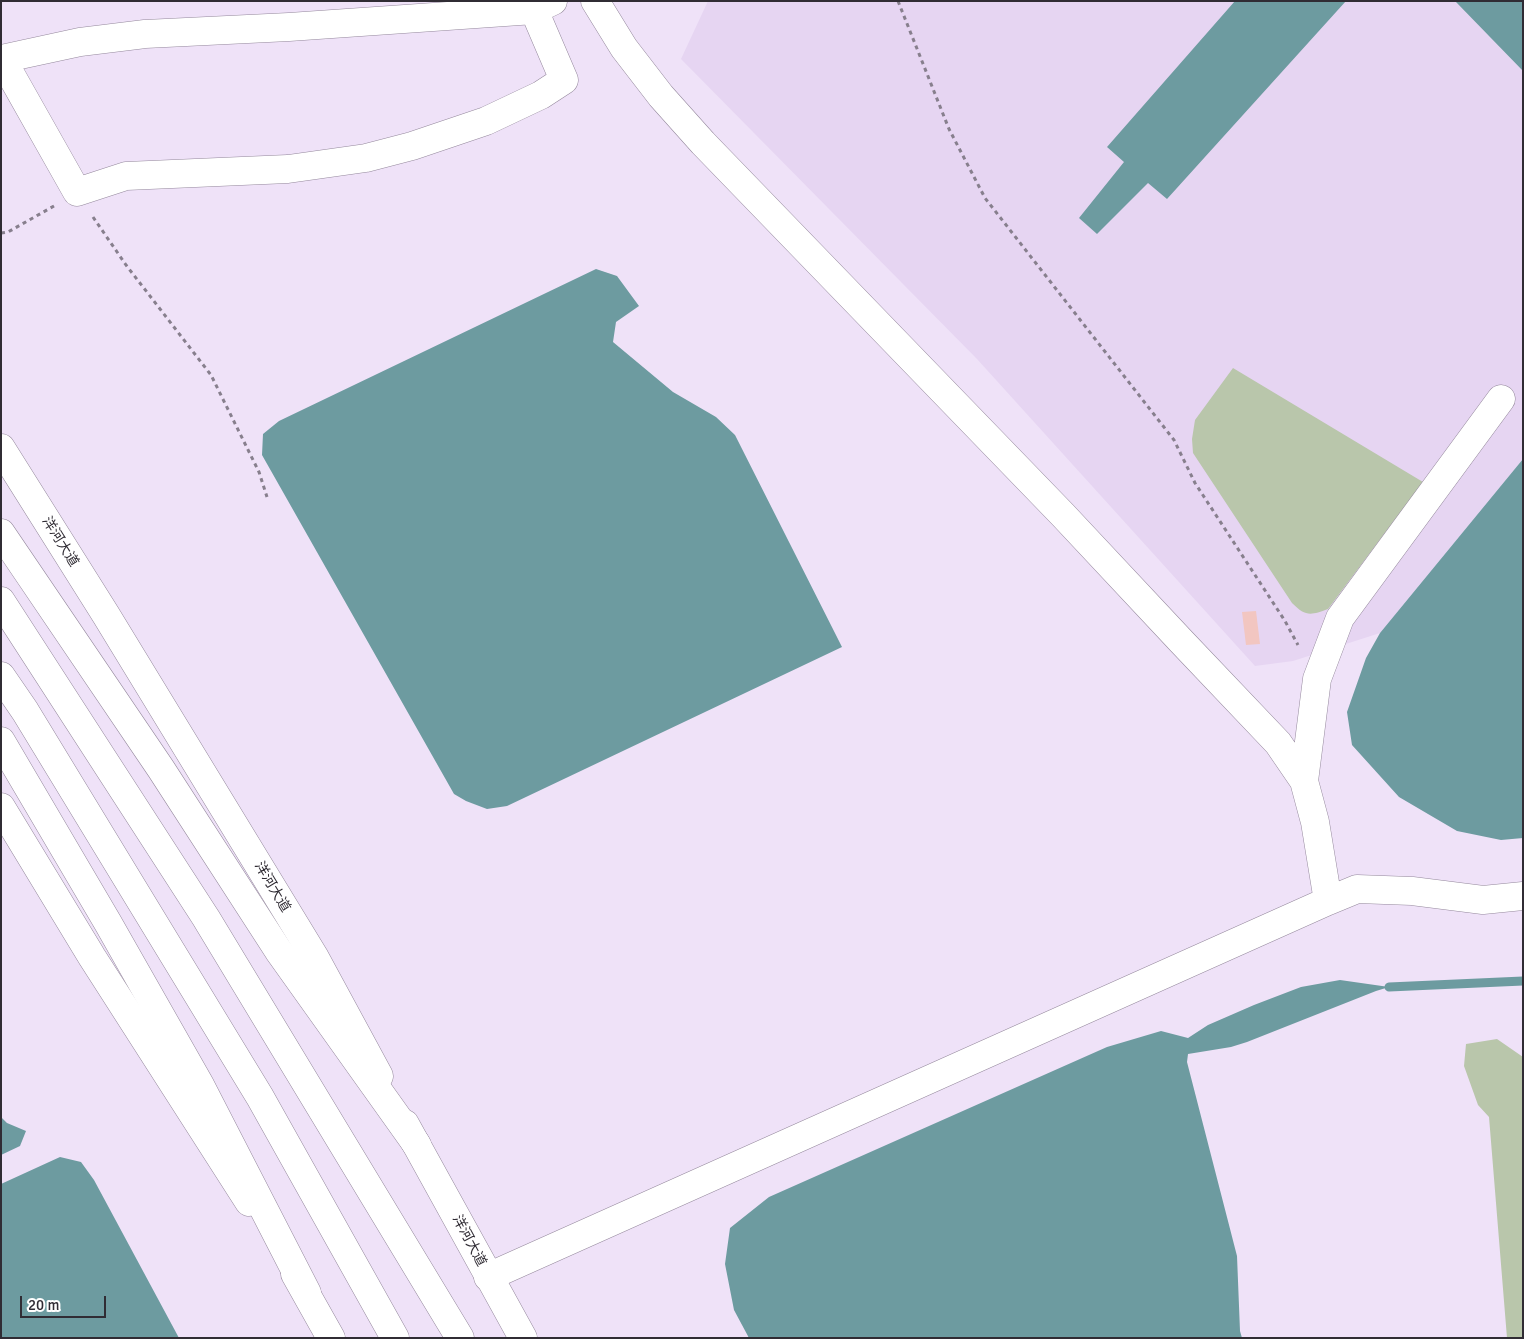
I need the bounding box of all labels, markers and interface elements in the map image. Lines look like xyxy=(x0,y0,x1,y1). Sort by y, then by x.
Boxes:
street label: 洋河大道 xyxy=(38,514,82,570)
street label: 洋河大道 xyxy=(250,859,294,915)
street label: 洋河大道 xyxy=(448,1212,490,1270)
scale bar xyxy=(22,1286,109,1318)
text: 20 m xyxy=(28,1296,59,1314)

